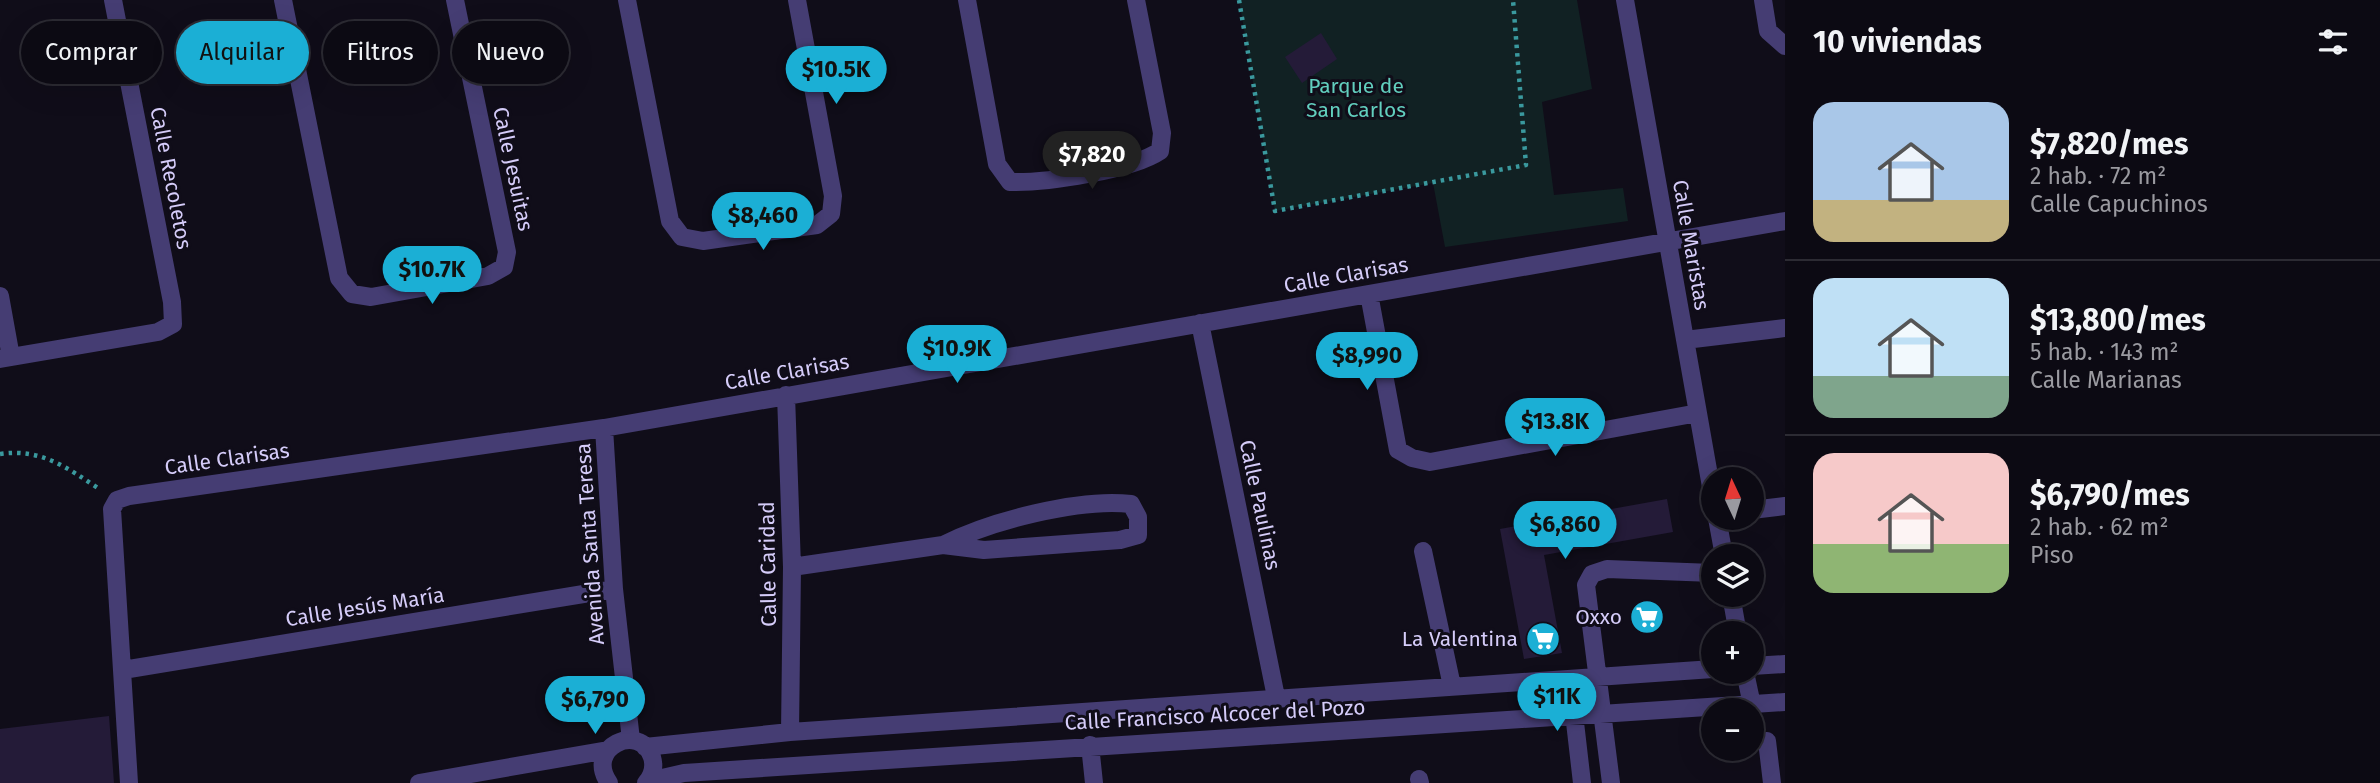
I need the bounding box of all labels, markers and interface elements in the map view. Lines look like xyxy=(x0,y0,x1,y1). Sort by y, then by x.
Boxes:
chip: Comprar xyxy=(21,21,162,84)
chip: Alquilar xyxy=(176,21,309,84)
chip: Filtros xyxy=(323,21,438,84)
chip: Nuevo xyxy=(452,21,569,84)
icon: filters xyxy=(2314,23,2352,61)
text: 10 viviendas xyxy=(1813,24,1982,60)
pin: $10.5K xyxy=(779,46,893,106)
text: $10.5K xyxy=(802,55,870,83)
park label: Parque de San Carlos xyxy=(1306,73,1406,123)
street label: Calle Recoletos xyxy=(144,105,198,252)
street label: Calle Jesuitas xyxy=(487,105,539,234)
text: $7,820/mes xyxy=(2030,126,2188,162)
icon: home xyxy=(1869,130,1953,214)
pin: $7,820 xyxy=(1035,132,1149,191)
text: $7,820 xyxy=(1059,140,1125,168)
text: 2 hab. · 72 m² xyxy=(2030,162,2166,190)
street label: Calle Maristas xyxy=(1667,178,1715,312)
text: Calle Capuchinos xyxy=(2030,190,2208,218)
pin: $8,460 xyxy=(706,192,820,252)
text: $8,460 xyxy=(728,201,798,229)
pin: $10.7K xyxy=(375,246,489,306)
street label: Calle Clarisas xyxy=(1282,251,1410,299)
text: $10.7K xyxy=(399,255,465,283)
text: $13,800/mes xyxy=(2030,302,2206,338)
icon: home xyxy=(1869,306,1953,390)
pin: $10.9K xyxy=(900,326,1014,385)
pin: $8,990 xyxy=(1310,332,1424,392)
text: $10.9K xyxy=(923,334,991,362)
text: 5 hab. · 143 m² xyxy=(2030,338,2178,366)
text: $8,990 xyxy=(1332,341,1402,369)
street label: Calle Clarisas xyxy=(723,348,851,396)
text: Calle Marianas xyxy=(2030,366,2182,394)
pin: $13.8K xyxy=(1498,398,1612,458)
text: $13.8K xyxy=(1521,407,1589,435)
street label: Calle Clarisas xyxy=(163,437,291,481)
street label: Calle Paulinas xyxy=(1234,438,1286,572)
street label: Avenida Santa Teresa xyxy=(570,442,610,646)
north arrow xyxy=(1701,467,1764,530)
map controls xyxy=(1701,467,1764,761)
text: $6,790/mes xyxy=(2030,477,2190,513)
icon: home xyxy=(1869,481,1953,565)
street label: Calle Caridad xyxy=(754,501,782,627)
pin: $6,860 xyxy=(1508,502,1622,561)
text: $6,860 xyxy=(1530,510,1600,538)
text: 2 hab. · 62 m² xyxy=(2030,513,2168,541)
text: Piso xyxy=(2030,541,2074,569)
button: layers xyxy=(1701,544,1764,607)
street label: Calle Jesús María xyxy=(284,582,446,632)
supermarket icon: Oxxo xyxy=(1628,598,1666,636)
place label: Oxxo xyxy=(1575,604,1622,630)
supermarket icon: La Valentina xyxy=(1524,620,1562,658)
button: + xyxy=(1701,621,1764,684)
place label: La Valentina xyxy=(1402,626,1518,652)
pin: $11K xyxy=(1516,674,1598,733)
pin: $6,790 xyxy=(538,676,652,736)
text: $11K xyxy=(1533,682,1581,710)
text: $6,790 xyxy=(561,685,629,713)
street label: Calle Francisco Alcocer del Pozo xyxy=(1064,694,1366,736)
button: − xyxy=(1701,698,1764,761)

